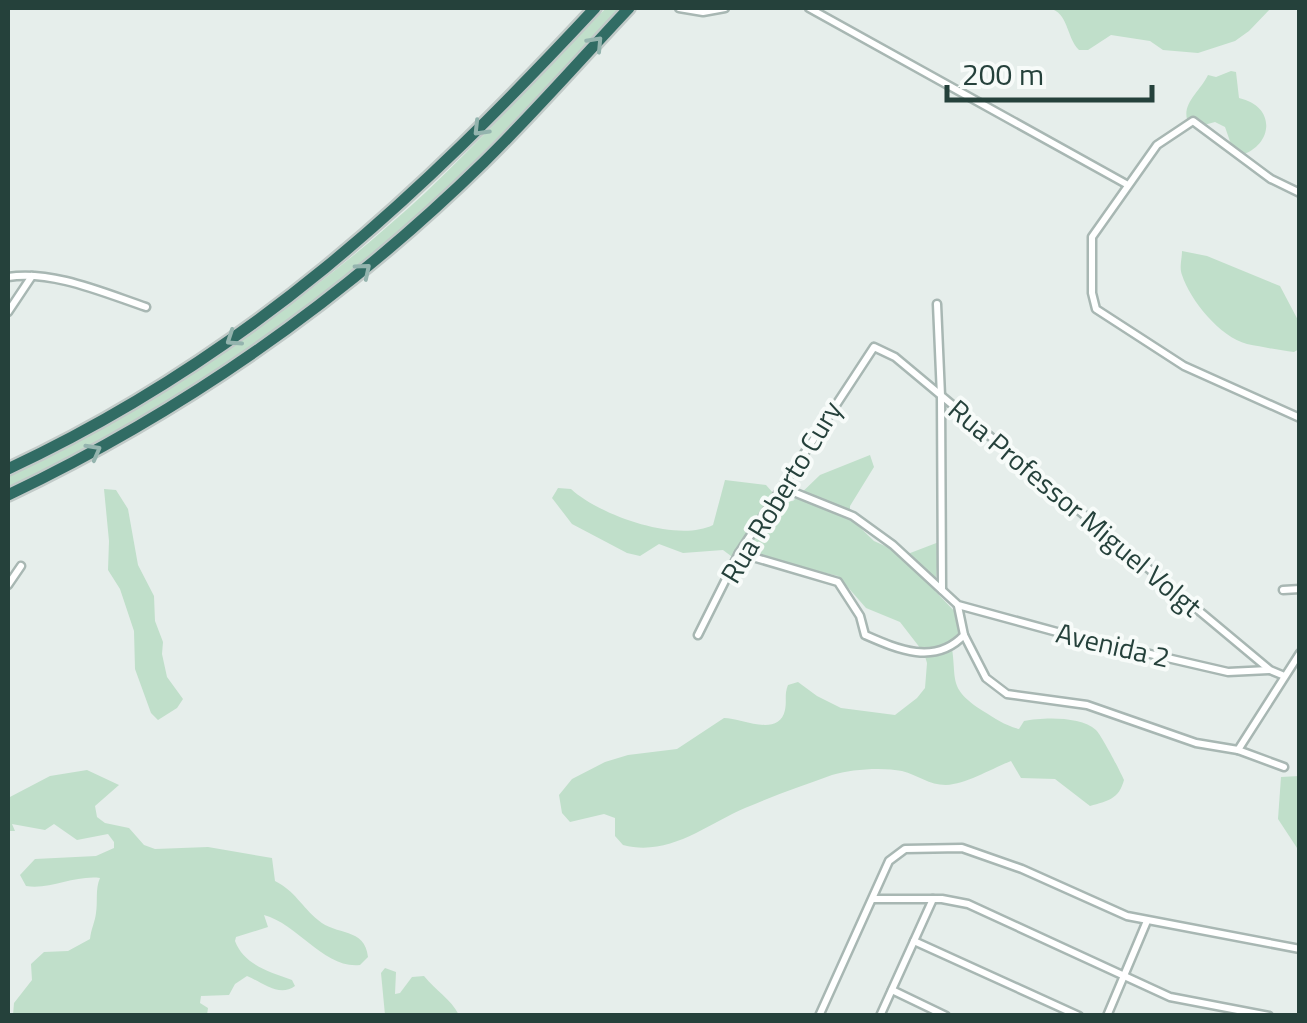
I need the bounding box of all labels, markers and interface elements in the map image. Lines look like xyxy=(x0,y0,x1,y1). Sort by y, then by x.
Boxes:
one-way arrow xyxy=(584,36,602,55)
scale bar xyxy=(947,40,1152,102)
text: 200 m xyxy=(962,51,1044,97)
one-way arrow xyxy=(474,118,492,136)
one-way arrow xyxy=(352,264,370,282)
one-way arrow xyxy=(225,327,244,345)
street label: Rua Professor Miguel Volgt xyxy=(939,388,1212,627)
street label: Rua Roberto Cury xyxy=(709,392,852,591)
one-way arrow xyxy=(84,443,102,463)
street label: Avenida 2 xyxy=(1052,611,1174,678)

